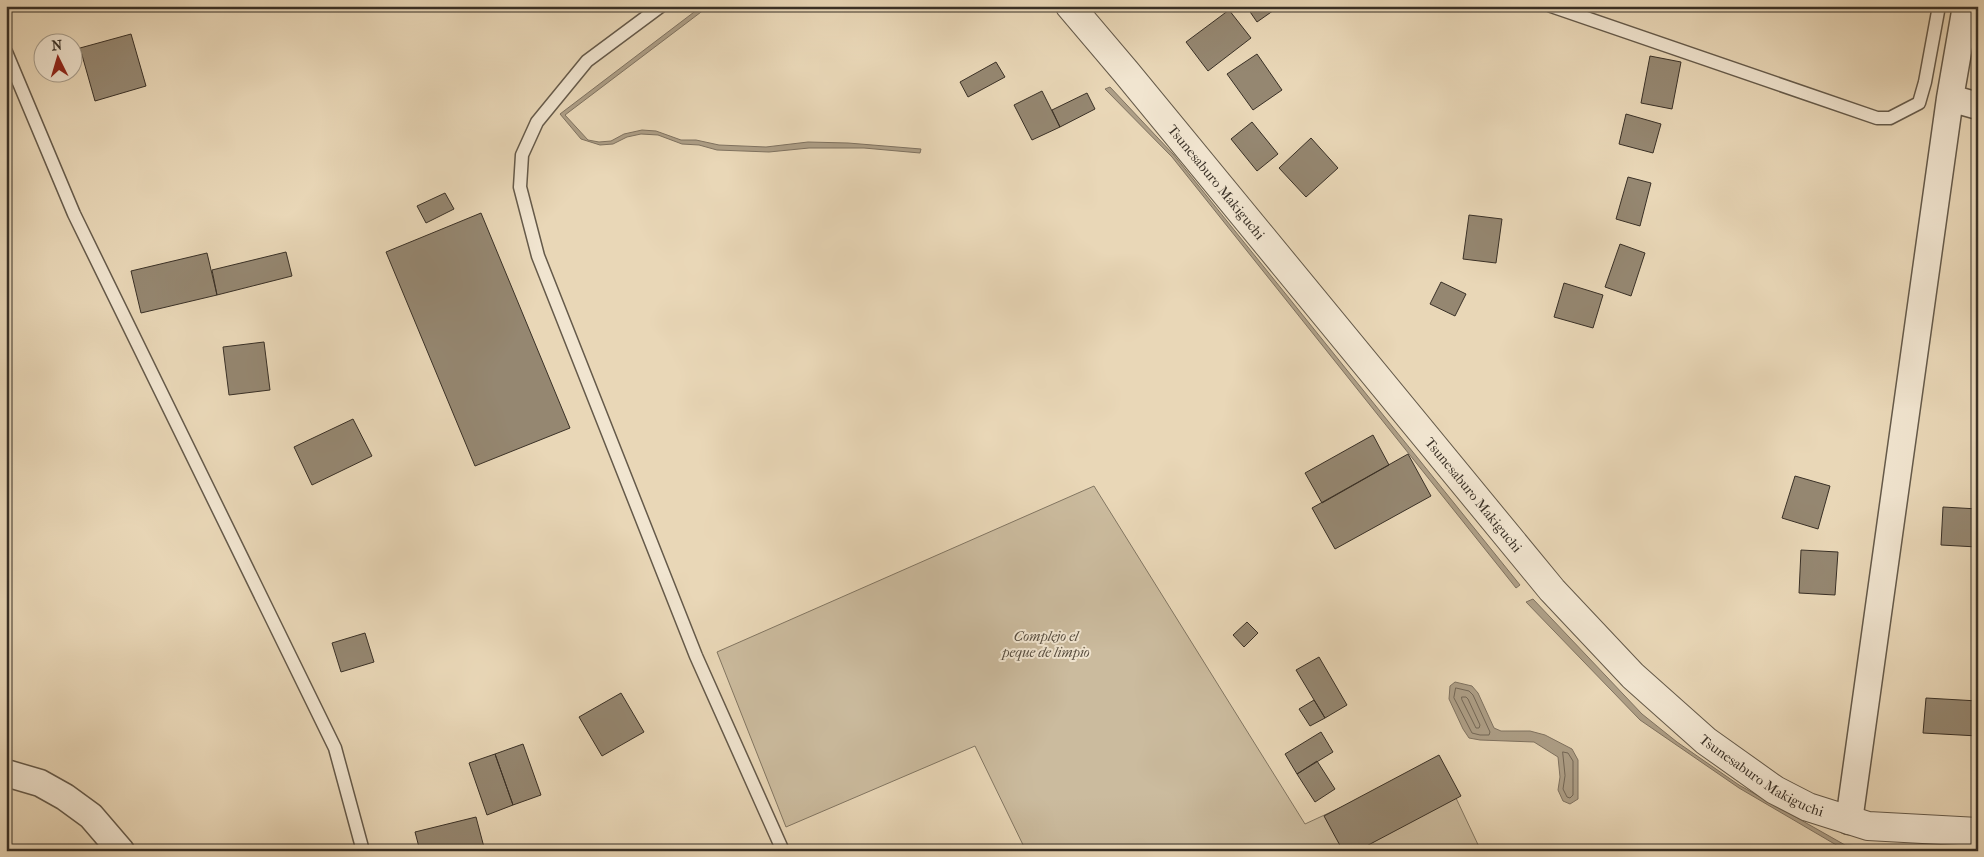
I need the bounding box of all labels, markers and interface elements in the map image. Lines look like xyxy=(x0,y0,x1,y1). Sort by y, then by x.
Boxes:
north arrow xyxy=(32,32,82,82)
text: N xyxy=(51,37,63,54)
street label: Tsunesaburo Makiguchi xyxy=(1164,121,1269,243)
street label: Tsunesaburo Makiguchi xyxy=(1422,434,1526,556)
park label: Complejo el peque de limpio xyxy=(1000,628,1090,661)
street label: Tsunesaburo Makiguchi xyxy=(1696,731,1826,820)

